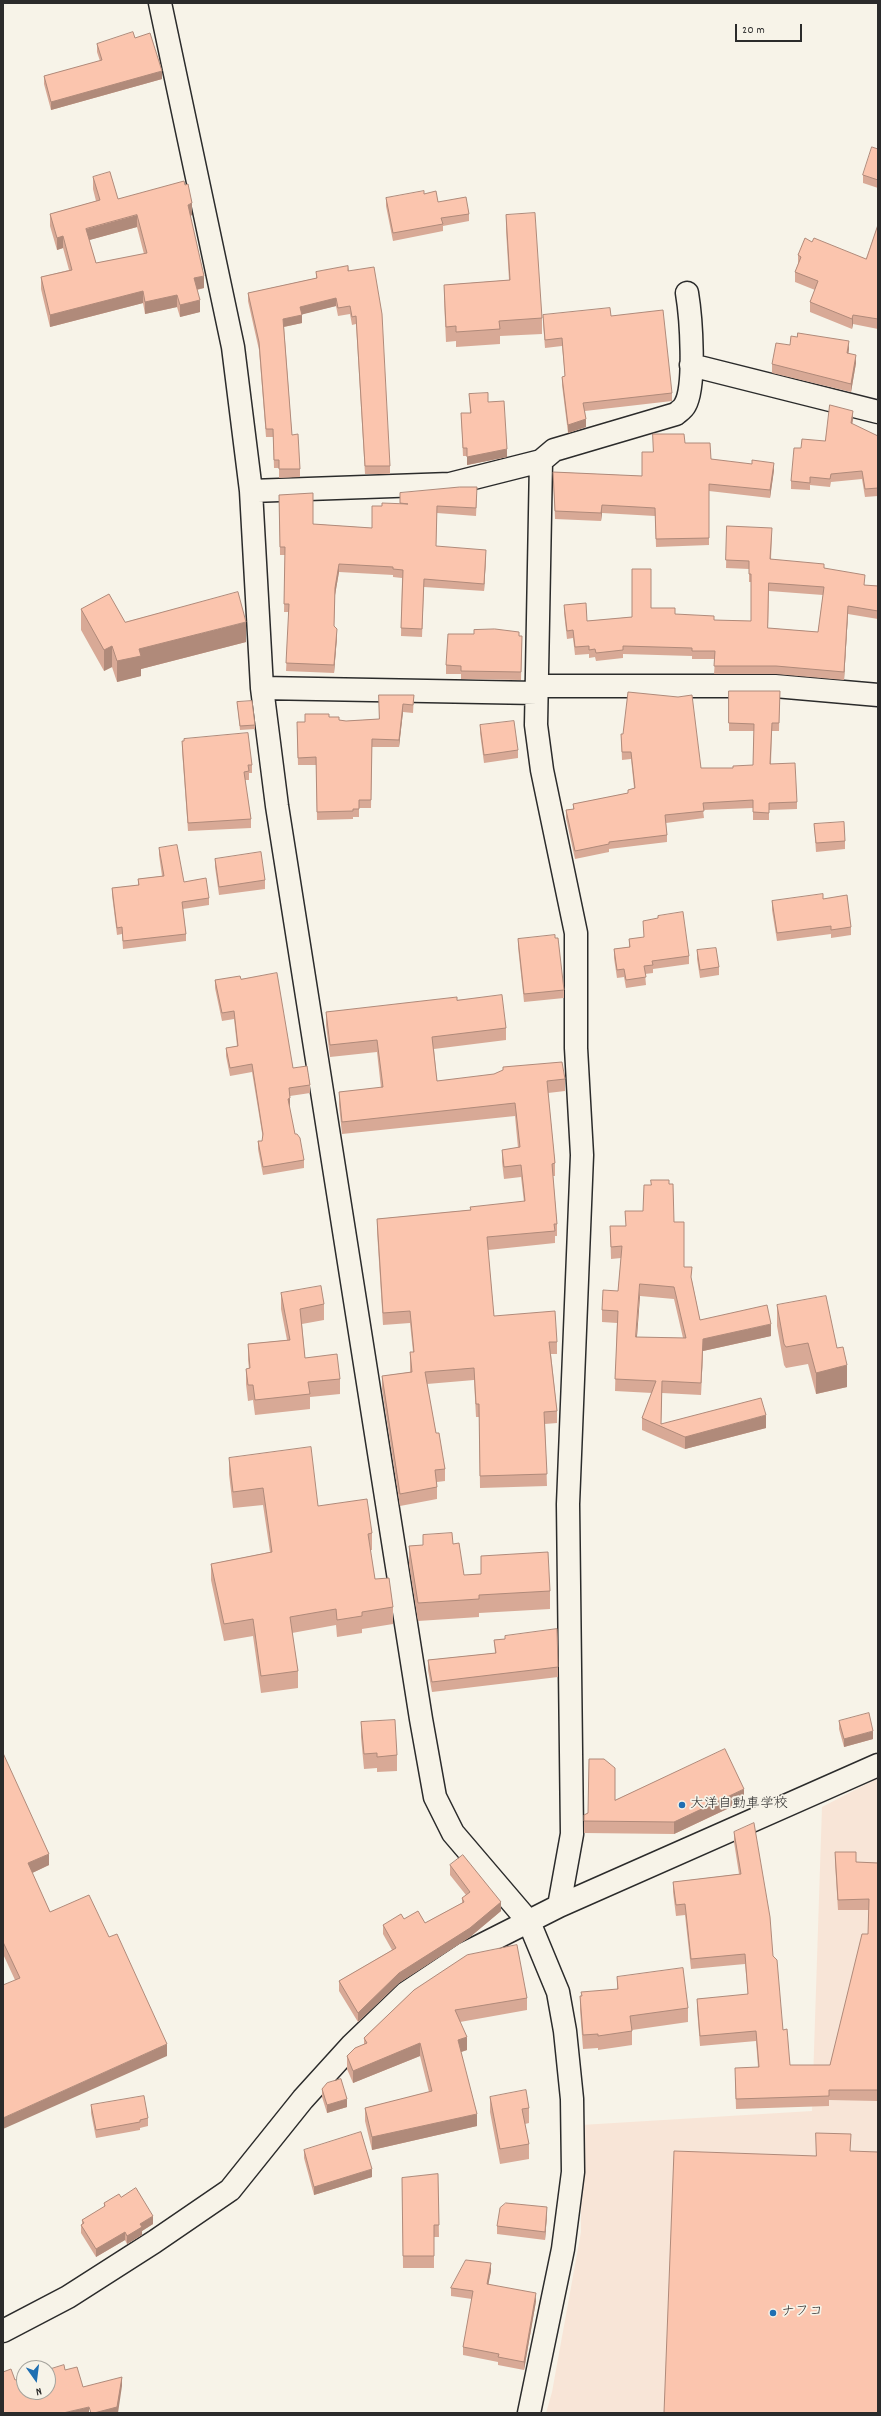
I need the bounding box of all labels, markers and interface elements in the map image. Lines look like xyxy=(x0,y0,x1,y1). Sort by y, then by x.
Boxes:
scale bar xyxy=(737,16,804,42)
text: 20 m xyxy=(742,22,765,39)
place label: 大洋自動車学校 xyxy=(690,1797,788,1813)
marker: 大洋自動車学校 xyxy=(677,1800,687,1810)
place label: ナフコ xyxy=(781,2305,823,2321)
marker: ナフコ xyxy=(768,2308,778,2318)
north arrow xyxy=(16,2360,56,2400)
text: N xyxy=(34,2382,43,2399)

